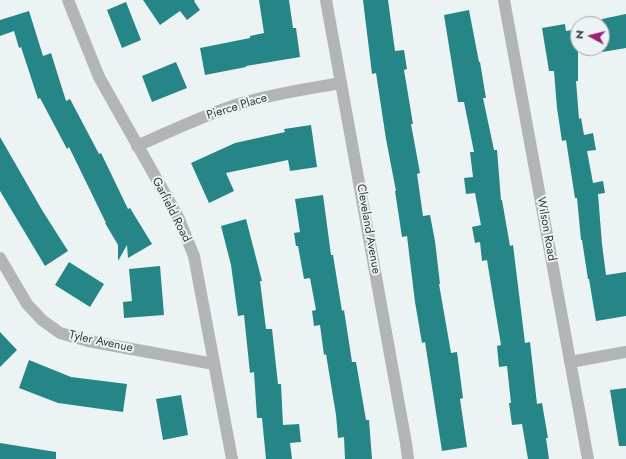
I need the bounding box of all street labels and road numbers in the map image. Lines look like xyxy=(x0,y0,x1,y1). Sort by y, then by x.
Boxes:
street label: Pierce Place xyxy=(205,91,269,123)
street label: Garfield Road xyxy=(148,175,194,245)
street label: Cleveland Avenue xyxy=(353,183,383,275)
street label: Wilson Road xyxy=(533,196,559,262)
street label: Tyler Avenue xyxy=(68,328,134,356)

